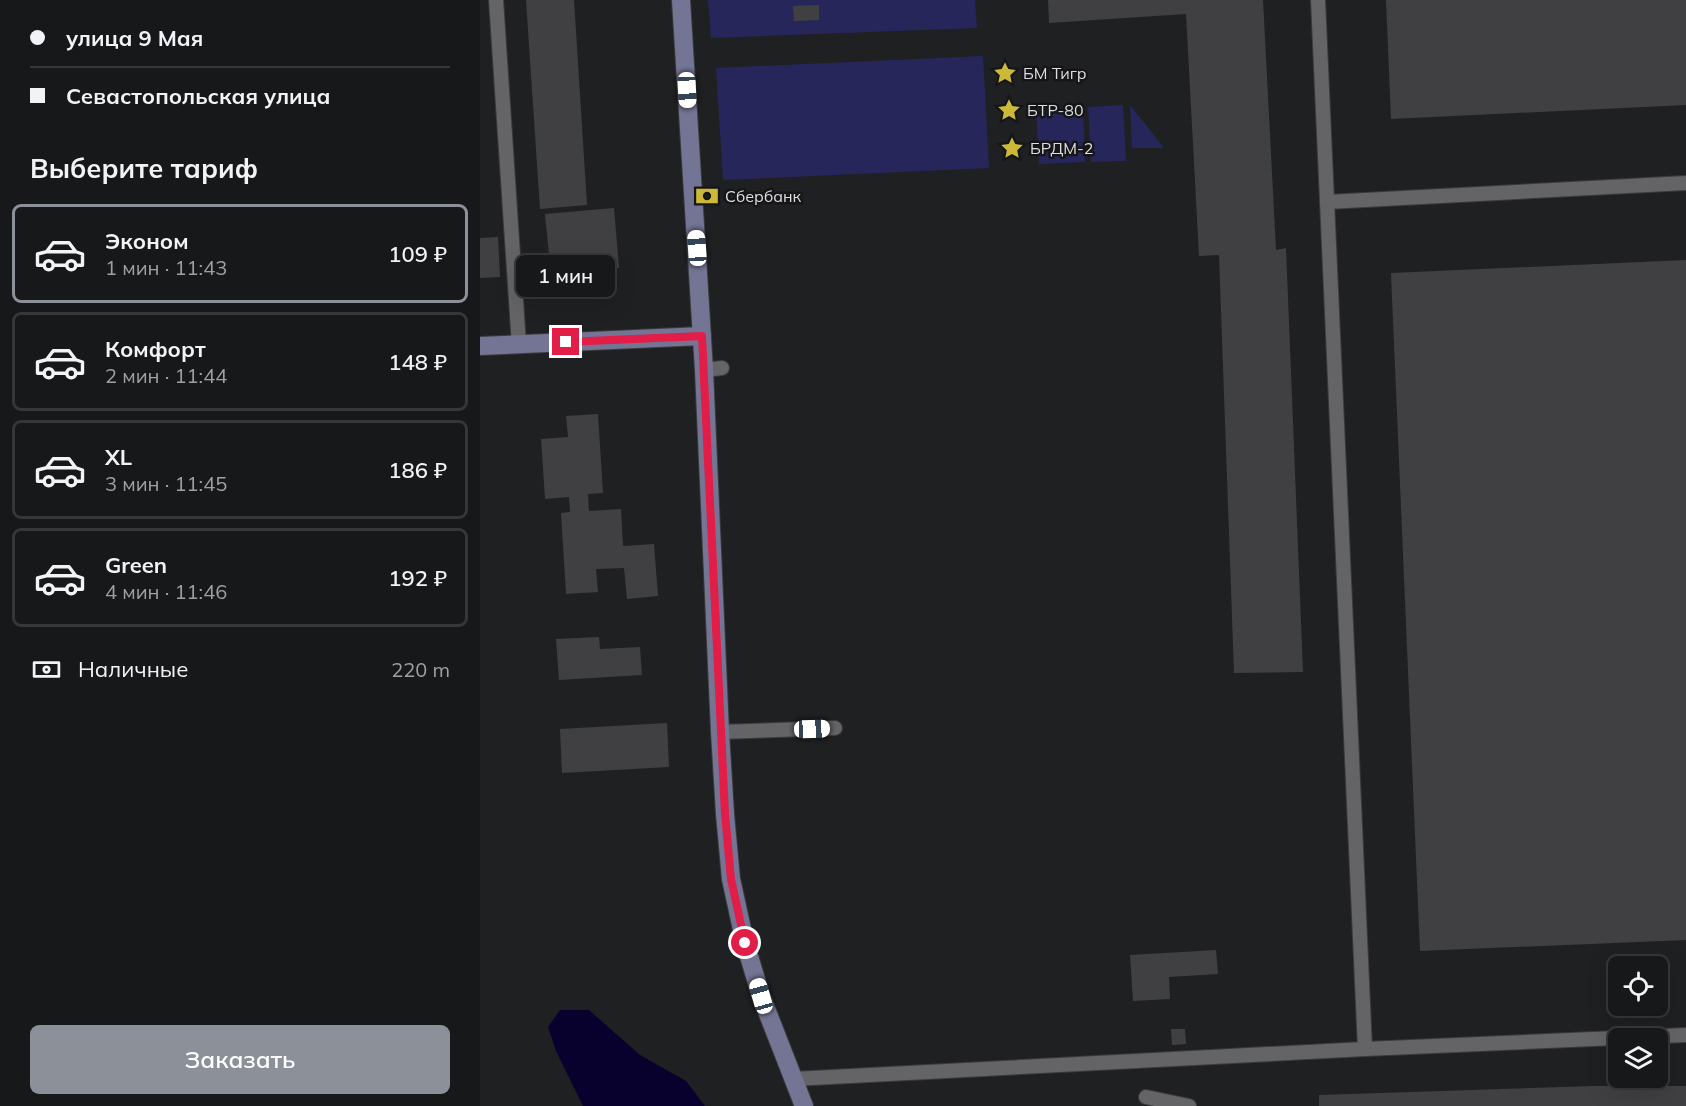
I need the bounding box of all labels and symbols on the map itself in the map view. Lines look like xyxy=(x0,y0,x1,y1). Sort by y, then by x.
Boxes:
place icon: БМ Тигр xyxy=(992,60,1018,86)
place label: БМ Тигр xyxy=(1023,63,1087,83)
car xyxy=(677,72,697,108)
place icon: БТР-80 xyxy=(996,97,1022,123)
place label: БТР-80 xyxy=(1027,100,1084,120)
place icon: БРДМ-2 xyxy=(999,135,1025,161)
place label: БРДМ-2 xyxy=(1030,138,1093,158)
bank icon: Сбербанк xyxy=(694,183,720,209)
place label: Сбербанк xyxy=(725,186,802,206)
car xyxy=(687,229,707,267)
callout: 1 мин xyxy=(516,255,616,297)
route end xyxy=(552,328,579,355)
car xyxy=(794,719,830,739)
route start xyxy=(731,929,758,956)
car xyxy=(747,976,775,1016)

